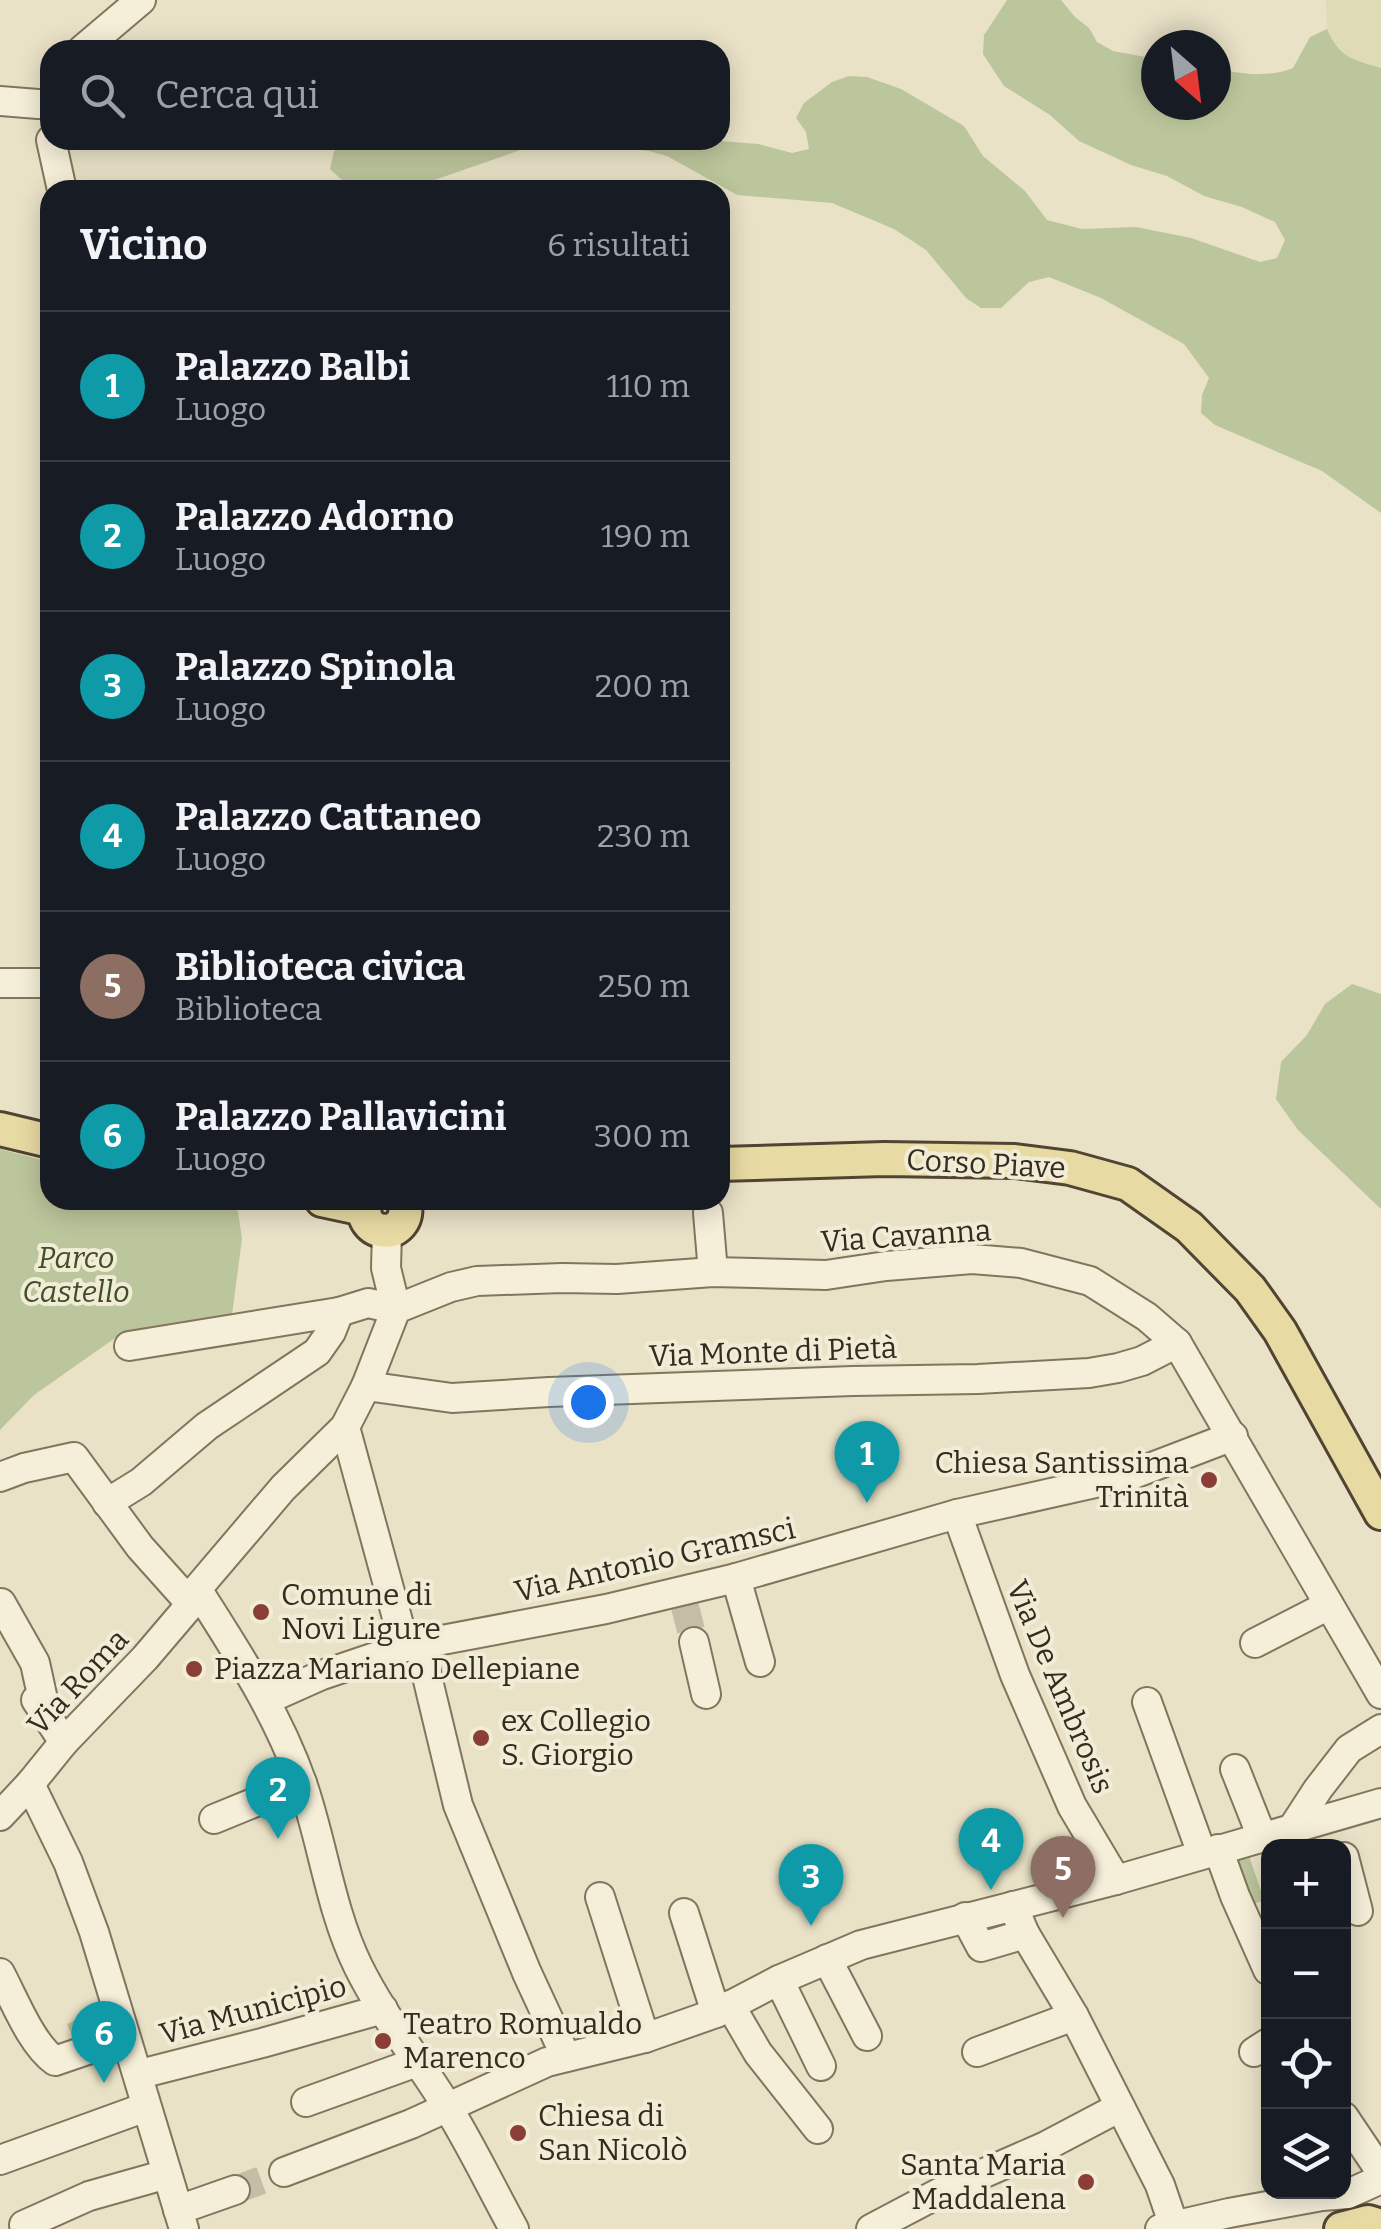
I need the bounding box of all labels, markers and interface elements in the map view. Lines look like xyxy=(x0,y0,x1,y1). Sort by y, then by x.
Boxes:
north arrow xyxy=(1141,30,1231,120)
search box xyxy=(40,40,730,150)
icon: search xyxy=(75,68,130,123)
text: Cerca qui xyxy=(155,72,319,118)
text: Vicino xyxy=(80,220,207,270)
text: 6 risultati xyxy=(547,226,690,264)
text: Palazzo Balbi xyxy=(175,344,410,390)
text: 1 xyxy=(106,367,119,405)
text: 110 m xyxy=(607,367,690,405)
text: Luogo xyxy=(175,390,266,428)
text: Palazzo Adorno xyxy=(175,494,454,540)
text: 2 xyxy=(103,517,122,555)
text: 190 m xyxy=(601,517,690,555)
text: Luogo xyxy=(175,540,266,578)
text: Palazzo Spinola xyxy=(175,644,455,690)
text: 3 xyxy=(103,667,122,705)
text: 200 m xyxy=(595,667,690,705)
text: Luogo xyxy=(175,690,266,728)
text: Palazzo Cattaneo xyxy=(175,794,482,840)
text: 4 xyxy=(103,817,122,855)
text: 230 m xyxy=(597,817,690,855)
text: Luogo xyxy=(175,840,266,878)
text: Biblioteca civica xyxy=(175,944,465,990)
text: 5 xyxy=(104,967,121,1005)
text: 250 m xyxy=(598,967,690,1005)
text: Biblioteca xyxy=(175,990,322,1028)
text: Palazzo Pallavicini xyxy=(175,1094,507,1140)
text: 6 xyxy=(103,1117,122,1155)
text: 300 m xyxy=(594,1117,690,1155)
text: Luogo xyxy=(175,1140,266,1178)
street label: Corso Piave xyxy=(905,1142,1067,1186)
street label: Via Cavanna xyxy=(820,1212,992,1260)
park label: Parco Castello xyxy=(22,1240,130,1310)
street label: Via Monte di Pietà xyxy=(648,1330,898,1374)
your location xyxy=(563,1377,614,1428)
pin: 1 xyxy=(834,1420,900,1503)
place label: Chiesa Santissima Trinità xyxy=(935,1445,1189,1515)
marker: Chiesa Santissima Trinità xyxy=(1198,1469,1220,1491)
street label: Via Antonio Gramsci xyxy=(511,1510,799,1610)
street label: Via De Ambrosis xyxy=(999,1575,1121,1799)
place label: Comune di Novi Ligure xyxy=(281,1577,441,1647)
marker: Comune di Novi Ligure xyxy=(250,1601,272,1623)
street label: Via Roma xyxy=(20,1622,136,1742)
place label: Piazza Mariano Dellepiane xyxy=(214,1651,580,1687)
marker: Piazza Mariano Dellepiane xyxy=(183,1658,205,1680)
place label: ex Collegio S. Giorgio xyxy=(501,1703,651,1773)
marker: ex Collegio S. Giorgio xyxy=(470,1727,492,1749)
pin: 2 xyxy=(246,1756,310,1839)
pin: 4 xyxy=(958,1808,1024,1890)
pin: 5 xyxy=(1030,1836,1096,1918)
map controls xyxy=(1261,1839,1351,2199)
button: + xyxy=(1261,1839,1351,1929)
pin: 3 xyxy=(778,1844,844,1926)
button: − xyxy=(1261,1929,1351,2019)
street label: Via Municipio xyxy=(156,1968,350,2052)
pin: 6 xyxy=(72,2000,136,2083)
place label: Teatro Romualdo Marenco xyxy=(403,2006,642,2076)
button: locate xyxy=(1261,2019,1351,2109)
marker: Teatro Romualdo Marenco xyxy=(372,2030,394,2052)
place label: Chiesa di San Nicolò xyxy=(538,2098,687,2168)
button: layers xyxy=(1261,2109,1351,2199)
marker: Chiesa di San Nicolò xyxy=(507,2122,529,2144)
place label: Santa Maria Maddalena xyxy=(900,2147,1066,2217)
marker: Santa Maria Maddalena xyxy=(1075,2171,1097,2193)

